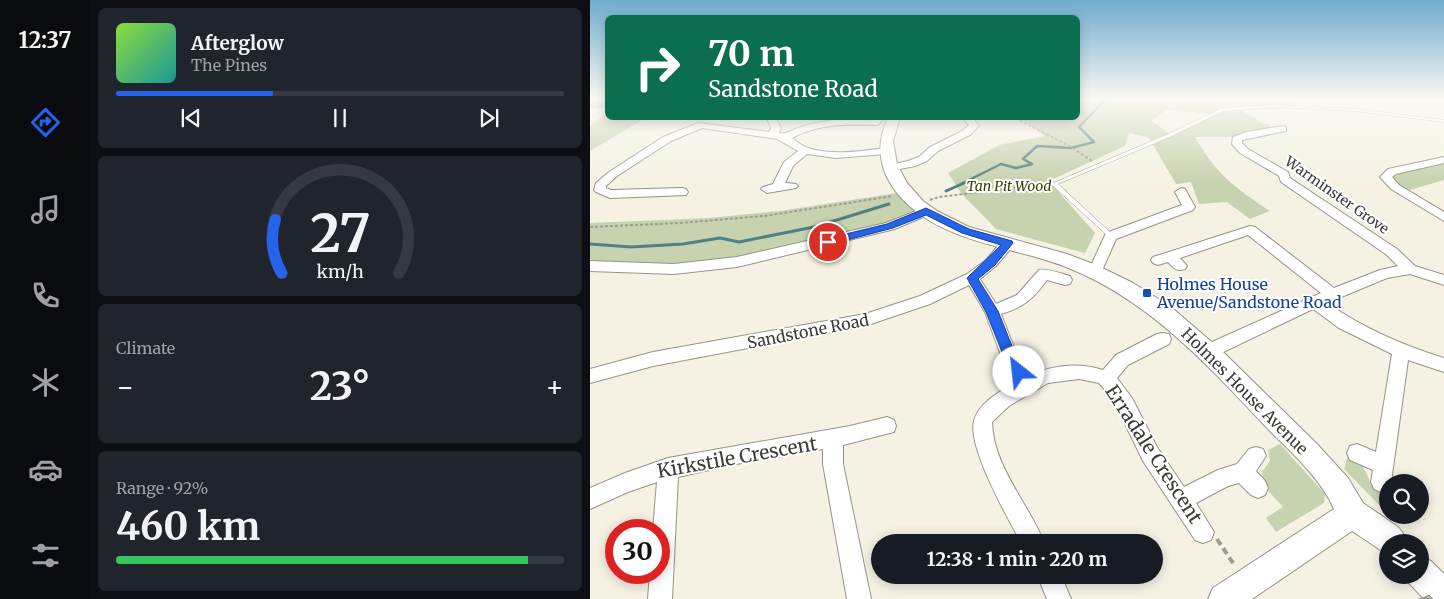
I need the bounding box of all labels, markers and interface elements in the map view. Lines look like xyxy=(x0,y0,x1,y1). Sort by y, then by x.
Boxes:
text: 12:37 xyxy=(19,26,71,54)
text: Afterglow xyxy=(191,31,284,55)
text: 70 m xyxy=(708,32,795,76)
icon: right xyxy=(625,35,690,100)
text: The Pines xyxy=(191,55,267,75)
text: Sandstone Road xyxy=(708,75,878,103)
icon: previous xyxy=(177,104,205,132)
icon: pause xyxy=(326,104,354,132)
icon: next xyxy=(475,104,503,132)
icon: directions xyxy=(28,105,63,140)
street label: Warminster Grove xyxy=(1281,152,1393,238)
park label: Tan Pit Wood xyxy=(967,177,1051,195)
icon: music xyxy=(28,192,63,227)
text: 27 xyxy=(310,201,370,266)
pin xyxy=(807,221,849,263)
icon: arrive xyxy=(814,228,842,256)
text: km/h xyxy=(316,260,364,283)
place label: Holmes House Avenue/Sandstone Road xyxy=(1156,274,1342,312)
icon: phone xyxy=(28,278,63,313)
marker: Holmes House Avenue/Sandstone Road xyxy=(1141,287,1153,299)
street label: Sandstone Road xyxy=(746,309,871,353)
street label: Holmes House Avenue xyxy=(1178,324,1312,458)
text: Climate xyxy=(116,338,175,358)
position arrow xyxy=(992,345,1044,397)
text: 23° xyxy=(310,363,370,410)
icon: climate xyxy=(28,365,63,400)
text: − xyxy=(116,369,135,405)
text: + xyxy=(545,369,564,405)
street label: Erradale Crescent xyxy=(1100,380,1208,528)
street label: Kirkstile Crescent xyxy=(655,431,819,483)
icon: car xyxy=(28,452,63,487)
map controls xyxy=(1379,474,1429,584)
button: search xyxy=(1379,474,1429,524)
text: Range · 92% xyxy=(116,478,208,498)
text: 460 km xyxy=(116,503,260,550)
speed limit sign: 30 xyxy=(605,519,670,584)
button: layers xyxy=(1379,534,1429,584)
icon: filters xyxy=(28,538,63,573)
text: 12:38 · 1 min · 220 m xyxy=(927,547,1107,571)

